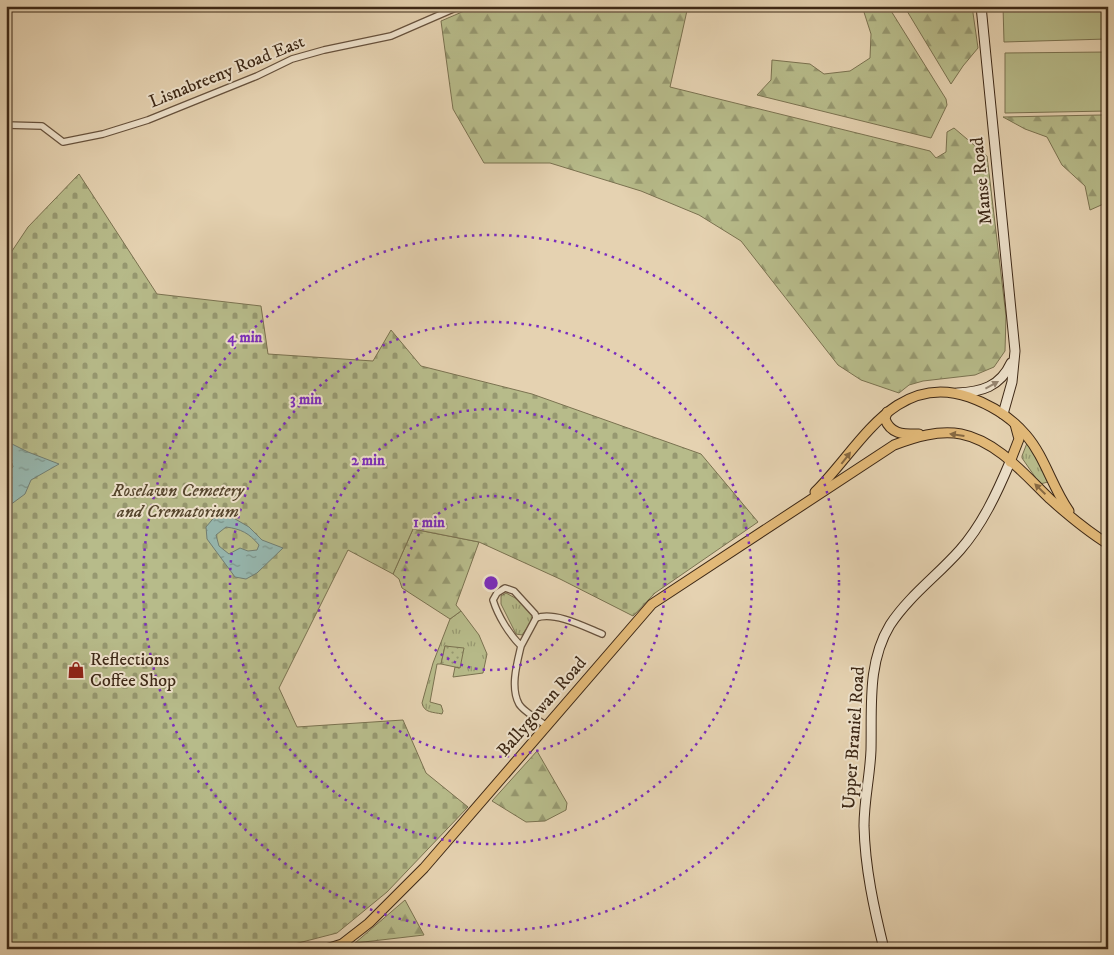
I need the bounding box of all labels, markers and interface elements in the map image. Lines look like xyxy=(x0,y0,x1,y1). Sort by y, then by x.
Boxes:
street label: Lisnabreeny Road East xyxy=(146,31,308,113)
street label: Manse Road xyxy=(966,136,998,226)
text: 4 min xyxy=(227,328,263,347)
one-way arrow xyxy=(985,381,1000,389)
text: 3 min xyxy=(290,390,322,409)
one-way arrow xyxy=(949,430,965,438)
text: 2 min xyxy=(351,451,385,470)
one-way arrow xyxy=(841,451,851,465)
park label: Roselawn Cemetery and Crematorium xyxy=(111,480,245,523)
one-way arrow xyxy=(1034,483,1046,495)
text: 1 min xyxy=(413,513,445,532)
centre of rings xyxy=(482,574,500,592)
place label: Reflections Coffee Shop xyxy=(90,649,176,692)
street label: Ballygowan Road xyxy=(493,652,591,762)
shop icon: Reflections Coffee Shop xyxy=(66,660,86,680)
street label: Upper Braniel Road xyxy=(838,666,870,810)

